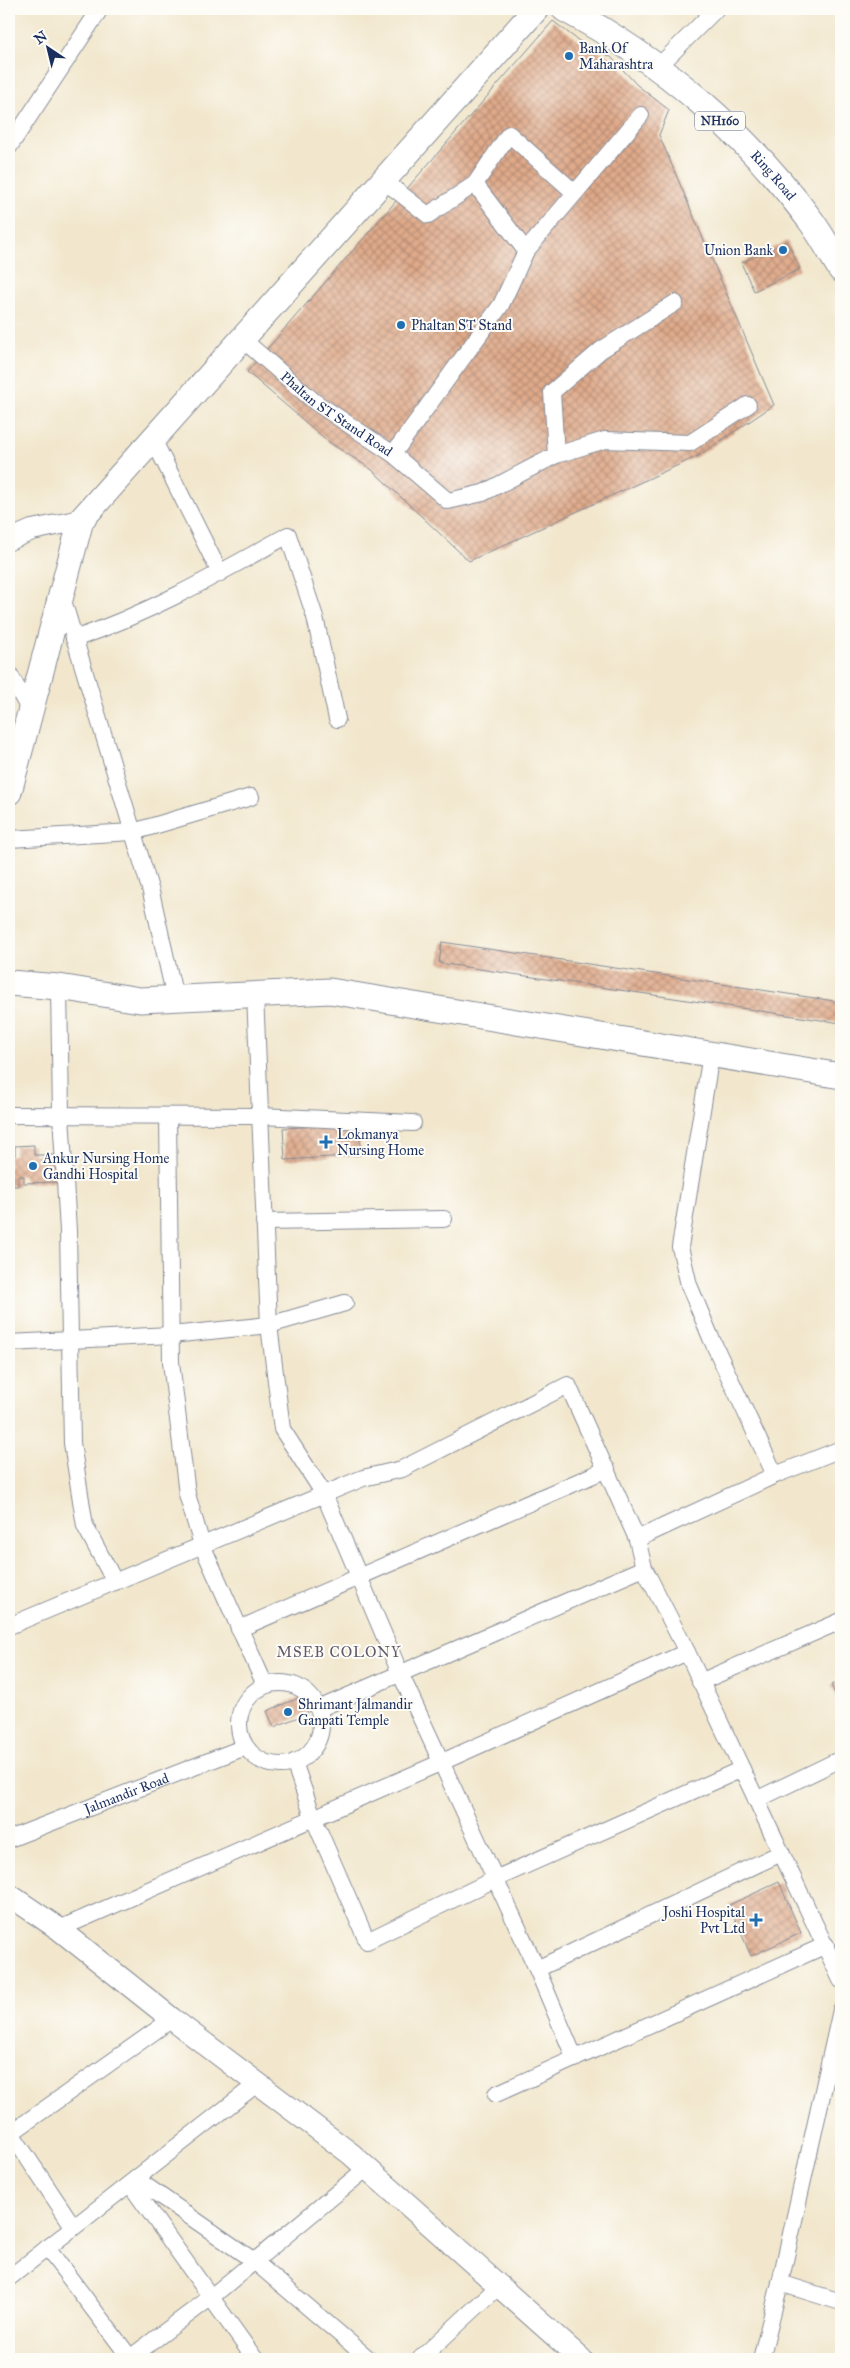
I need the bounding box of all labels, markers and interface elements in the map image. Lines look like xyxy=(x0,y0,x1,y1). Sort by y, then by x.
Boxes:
north arrow xyxy=(22,22,72,72)
text: N xyxy=(31,27,51,48)
place label: Bank Of Maharashtra xyxy=(579,40,653,73)
marker: Bank Of Maharashtra xyxy=(563,50,575,62)
road number: NH160 xyxy=(695,112,745,130)
street label: Ring Road xyxy=(747,147,799,204)
place label: Union Bank xyxy=(704,242,773,259)
marker: Union Bank xyxy=(777,244,789,256)
place label: Phaltan ST Stand xyxy=(411,317,512,334)
marker: Phaltan ST Stand xyxy=(395,319,407,331)
street label: Phaltan ST Stand Road xyxy=(277,368,396,460)
place label: Lokmanya Nursing Home xyxy=(337,1126,424,1159)
marker: Lokmanya Nursing Home xyxy=(319,1135,333,1149)
place label: Ankur Nursing Home Gandhi Hospital xyxy=(42,1150,169,1183)
marker: Ankur Nursing Home Gandhi Hospital xyxy=(27,1160,39,1172)
district label: MSEB COLONY xyxy=(276,1643,402,1661)
place label: Shrimant Jalmandir Ganpati Temple xyxy=(298,1696,413,1729)
marker: Shrimant Jalmandir Ganpati Temple xyxy=(282,1706,294,1718)
street label: Jalmandir Road xyxy=(80,1770,171,1820)
place label: Joshi Hospital Pvt Ltd xyxy=(661,1904,745,1937)
marker: Joshi Hospital Pvt Ltd xyxy=(749,1913,763,1927)

